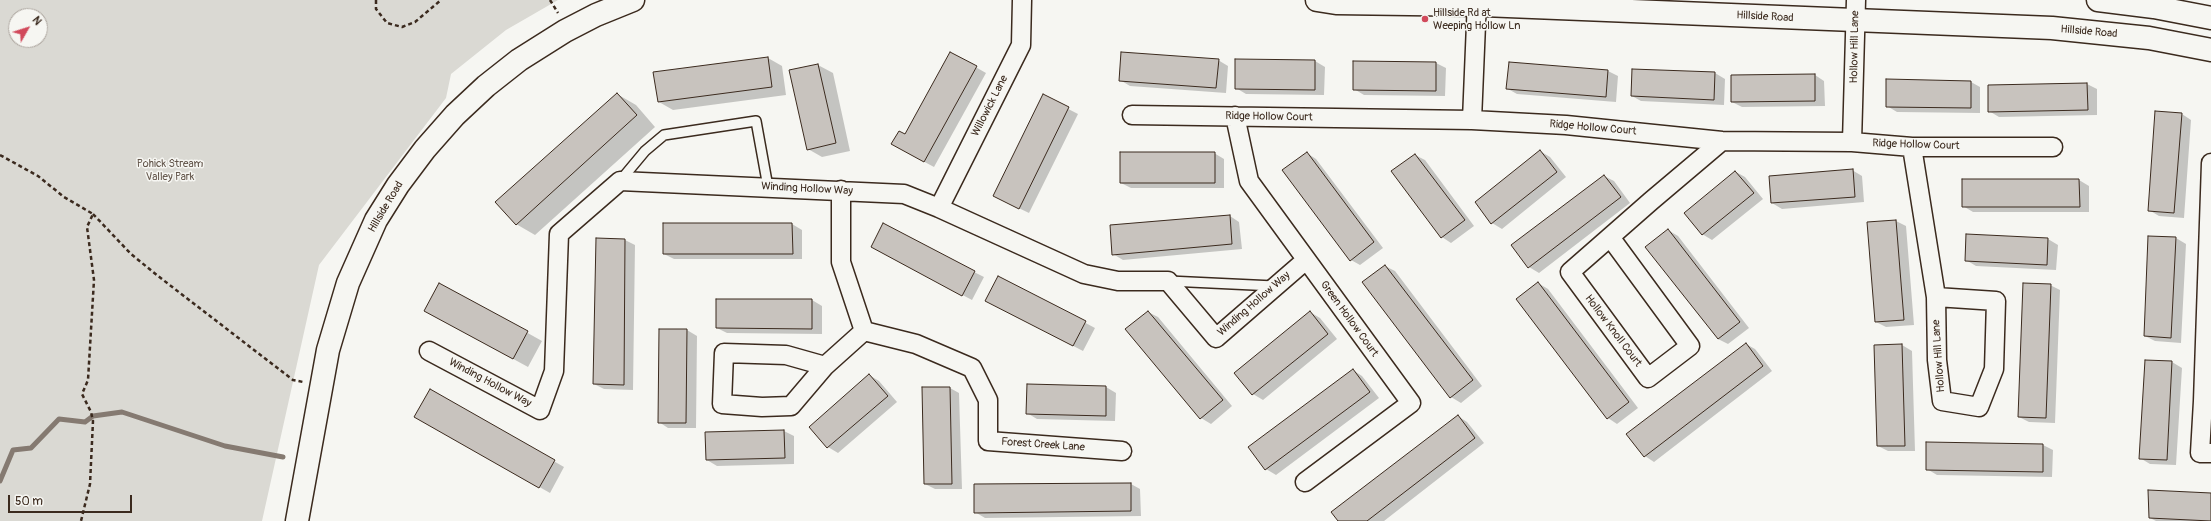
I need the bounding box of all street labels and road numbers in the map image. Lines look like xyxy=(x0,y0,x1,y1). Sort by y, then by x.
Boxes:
street label: Hillside Road xyxy=(1736,9,1794,25)
street label: Hollow Hill Lane xyxy=(1848,10,1862,84)
street label: Hillside Road xyxy=(2060,23,2118,41)
street label: Willowick Lane xyxy=(969,73,1011,139)
street label: Ridge Hollow Court xyxy=(1225,110,1313,124)
street label: Ridge Hollow Court xyxy=(1549,118,1637,138)
street label: Ridge Hollow Court xyxy=(1872,137,1960,153)
street label: Hillside Road xyxy=(366,179,406,235)
street label: Winding Hollow Way xyxy=(761,180,853,198)
street label: Winding Hollow Way xyxy=(1215,269,1293,339)
street label: Green Hollow Court xyxy=(1317,278,1381,360)
street label: Hollow Knoll Court xyxy=(1582,292,1644,370)
street label: Hollow Hill Lane xyxy=(1930,319,1948,393)
street label: Winding Hollow Way xyxy=(446,356,534,410)
street label: Forest Creek Lane xyxy=(1001,435,1085,455)

